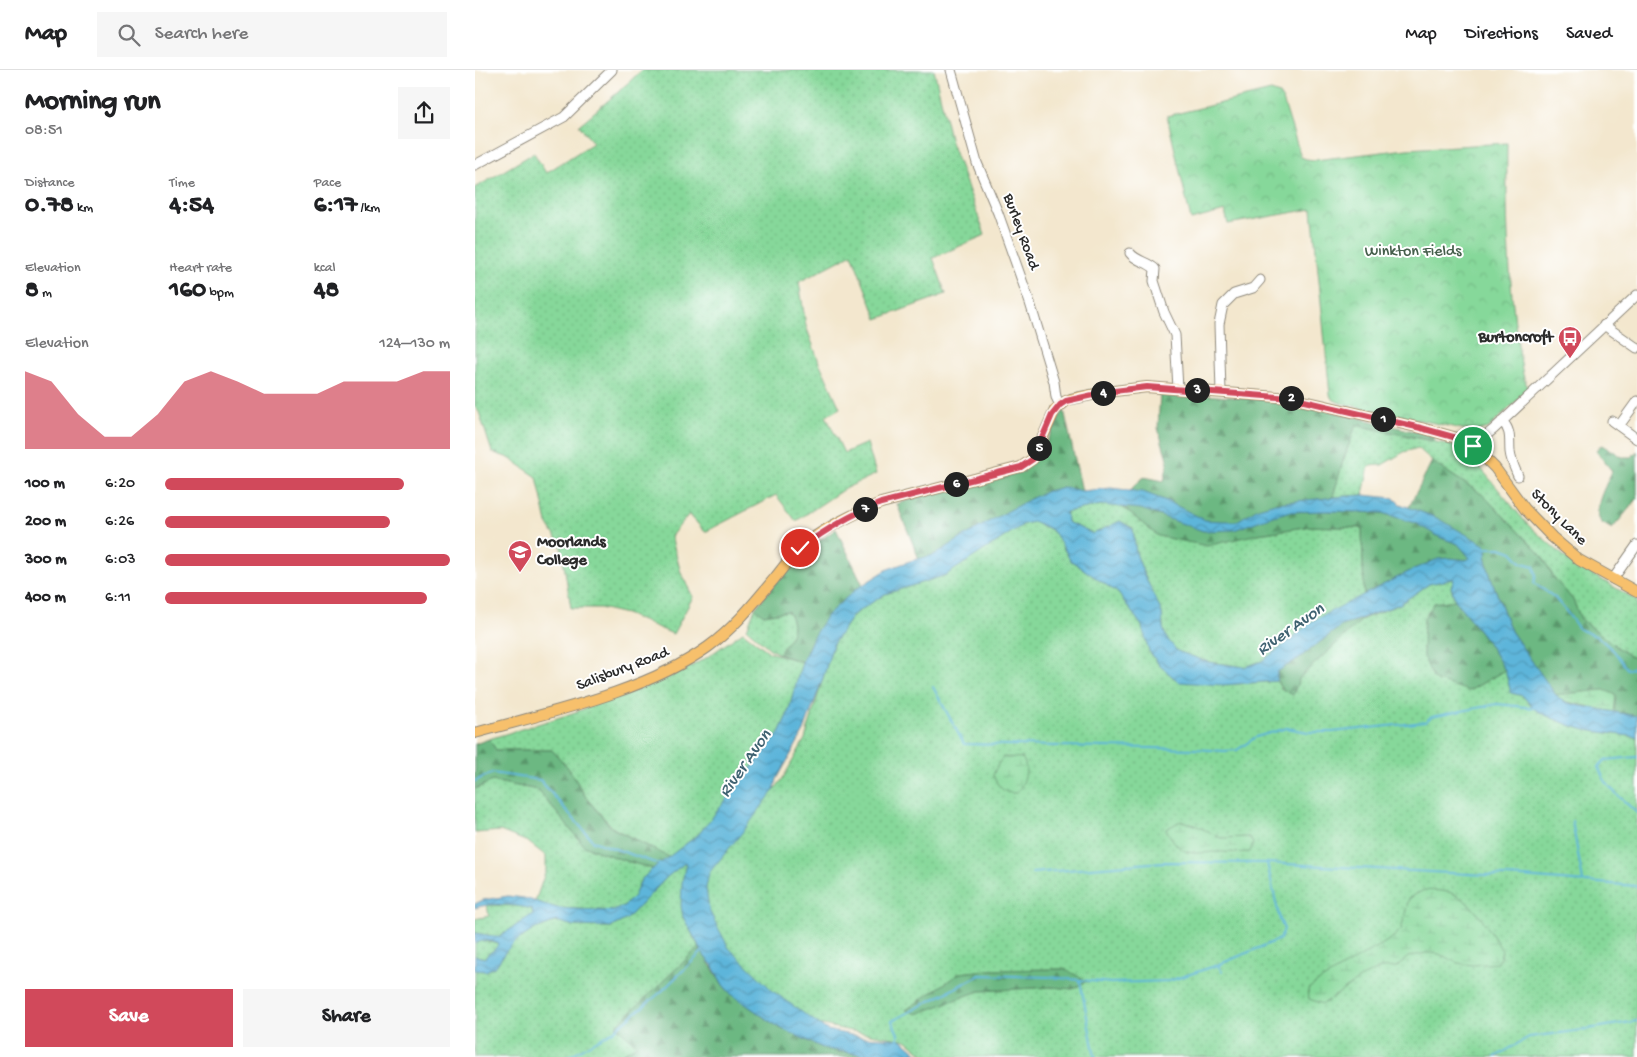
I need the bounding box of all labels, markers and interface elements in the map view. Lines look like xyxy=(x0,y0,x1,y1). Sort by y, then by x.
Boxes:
search box xyxy=(97,12,447,57)
text: Map xyxy=(25,20,67,49)
icon: search xyxy=(115,21,143,49)
text: Search here xyxy=(155,23,248,46)
text: Map xyxy=(1405,24,1437,45)
text: Directions xyxy=(1465,24,1538,45)
text: Saved xyxy=(1566,24,1612,45)
text: Morning run xyxy=(25,86,160,119)
button: share xyxy=(398,87,450,139)
text: 08:51 xyxy=(25,122,63,141)
text: Distance xyxy=(25,175,74,192)
text: Time xyxy=(169,175,195,192)
text: Pace xyxy=(314,175,341,192)
street label: Burley Road xyxy=(997,190,1043,274)
text: 0.78 xyxy=(25,192,74,221)
text: 4:54 xyxy=(169,192,214,221)
text: 6:17 xyxy=(314,192,357,221)
text: km xyxy=(74,200,93,217)
text: /km xyxy=(357,200,380,217)
park label: Winkton Fields xyxy=(1365,243,1462,262)
text: Elevation xyxy=(25,260,81,277)
text: Heart rate xyxy=(169,260,232,277)
text: kcal xyxy=(314,260,336,277)
text: 8 xyxy=(25,277,39,306)
text: 160 xyxy=(169,277,206,306)
text: 48 xyxy=(314,277,339,306)
text: m xyxy=(39,285,52,302)
text: bpm xyxy=(206,285,234,302)
bus stop icon: Burtoncroft xyxy=(1557,325,1583,359)
place label: Burtoncroft xyxy=(1477,328,1554,348)
text: Elevation xyxy=(25,335,89,354)
text: 124–130 m xyxy=(379,335,450,354)
pin: 3 xyxy=(1185,378,1209,402)
pin: 4 xyxy=(1091,380,1115,406)
text: 3 xyxy=(1194,382,1201,399)
text: 4 xyxy=(1100,385,1107,402)
pin: 2 xyxy=(1279,386,1303,410)
text: 2 xyxy=(1288,390,1295,407)
pin: 1 xyxy=(1371,406,1395,432)
text: 1 xyxy=(1381,411,1386,428)
pin xyxy=(1452,425,1494,467)
icon: arrive xyxy=(1459,432,1487,460)
pin: 5 xyxy=(1027,436,1051,460)
text: 5 xyxy=(1036,440,1043,457)
pin: 6 xyxy=(943,472,969,496)
text: 100 m xyxy=(25,475,65,494)
text: 6:20 xyxy=(105,475,135,494)
text: 6 xyxy=(953,476,960,493)
street label: Stony Lane xyxy=(1526,486,1591,551)
pin: 7 xyxy=(853,496,877,522)
text: 7 xyxy=(862,501,869,518)
text: 200 m xyxy=(25,513,66,532)
text: 6:26 xyxy=(105,513,134,532)
pin xyxy=(779,527,821,569)
place label: Moorlands College xyxy=(536,534,607,571)
icon: check xyxy=(786,534,814,562)
school or university icon: Moorlands College xyxy=(507,539,533,573)
text: 300 m xyxy=(25,551,67,570)
text: 6:03 xyxy=(105,551,136,570)
text: 400 m xyxy=(25,589,66,608)
text: 6:11 xyxy=(105,589,131,608)
water label: River Avon xyxy=(1253,599,1329,661)
street label: Salisbury Road xyxy=(574,643,673,696)
water label: River Avon xyxy=(715,726,777,802)
button: Save xyxy=(25,989,233,1047)
button: Share xyxy=(243,989,450,1047)

